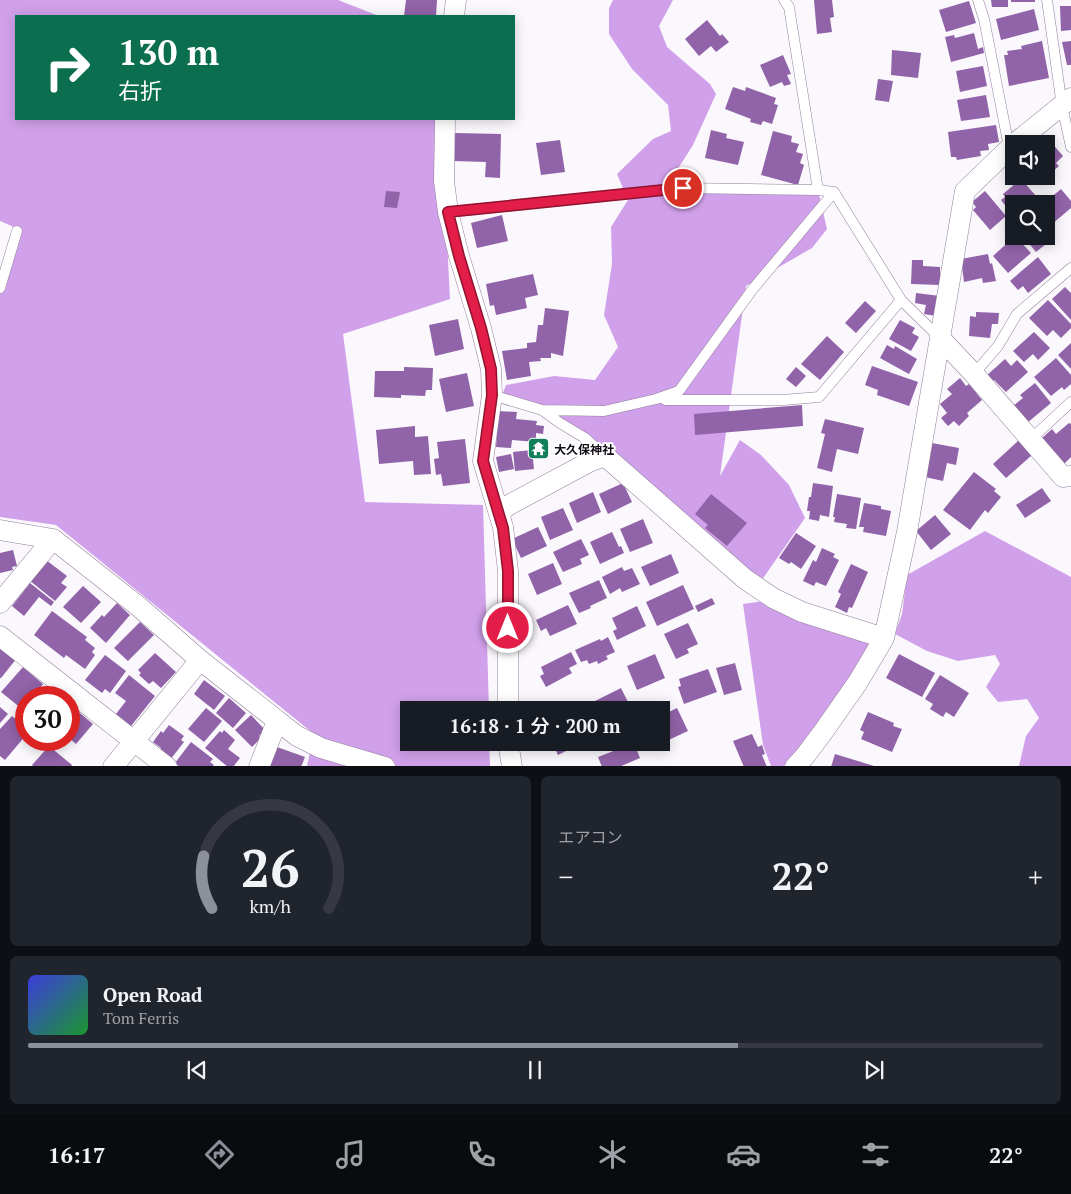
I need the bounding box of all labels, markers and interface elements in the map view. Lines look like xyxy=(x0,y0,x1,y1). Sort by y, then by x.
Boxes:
text: 130 m xyxy=(118,29,219,75)
icon: right xyxy=(35,35,100,100)
text: 右折 xyxy=(118,76,162,105)
map controls xyxy=(1005,135,1055,245)
button: sound xyxy=(1005,135,1055,185)
pin xyxy=(662,167,704,209)
icon: arrive xyxy=(669,174,697,202)
button: search xyxy=(1005,195,1055,245)
temple icon: 大久保神社 xyxy=(526,437,550,461)
place label: 大久保神社 xyxy=(554,442,614,457)
position arrow xyxy=(481,601,533,653)
speed limit sign: 30 xyxy=(15,686,80,751)
text: 16:18 · 1 分 · 200 m xyxy=(450,713,620,738)
text: エアコン xyxy=(559,826,623,848)
text: 26 xyxy=(241,833,300,902)
text: 22° xyxy=(771,851,830,901)
text: − xyxy=(559,858,573,895)
text: + xyxy=(1028,858,1043,895)
text: km/h xyxy=(250,894,291,918)
text: Open Road xyxy=(103,982,203,1007)
text: Tom Ferris xyxy=(103,1007,179,1029)
icon: previous xyxy=(183,1056,211,1084)
icon: pause xyxy=(521,1056,549,1084)
icon: next xyxy=(860,1056,888,1084)
icon: directions xyxy=(202,1137,237,1172)
icon: music xyxy=(333,1137,368,1172)
icon: phone xyxy=(464,1137,499,1172)
icon: climate xyxy=(595,1137,630,1172)
icon: car xyxy=(726,1137,761,1172)
icon: filters xyxy=(858,1137,893,1172)
text: 16:17 xyxy=(48,1140,105,1169)
text: 22° xyxy=(989,1140,1023,1169)

